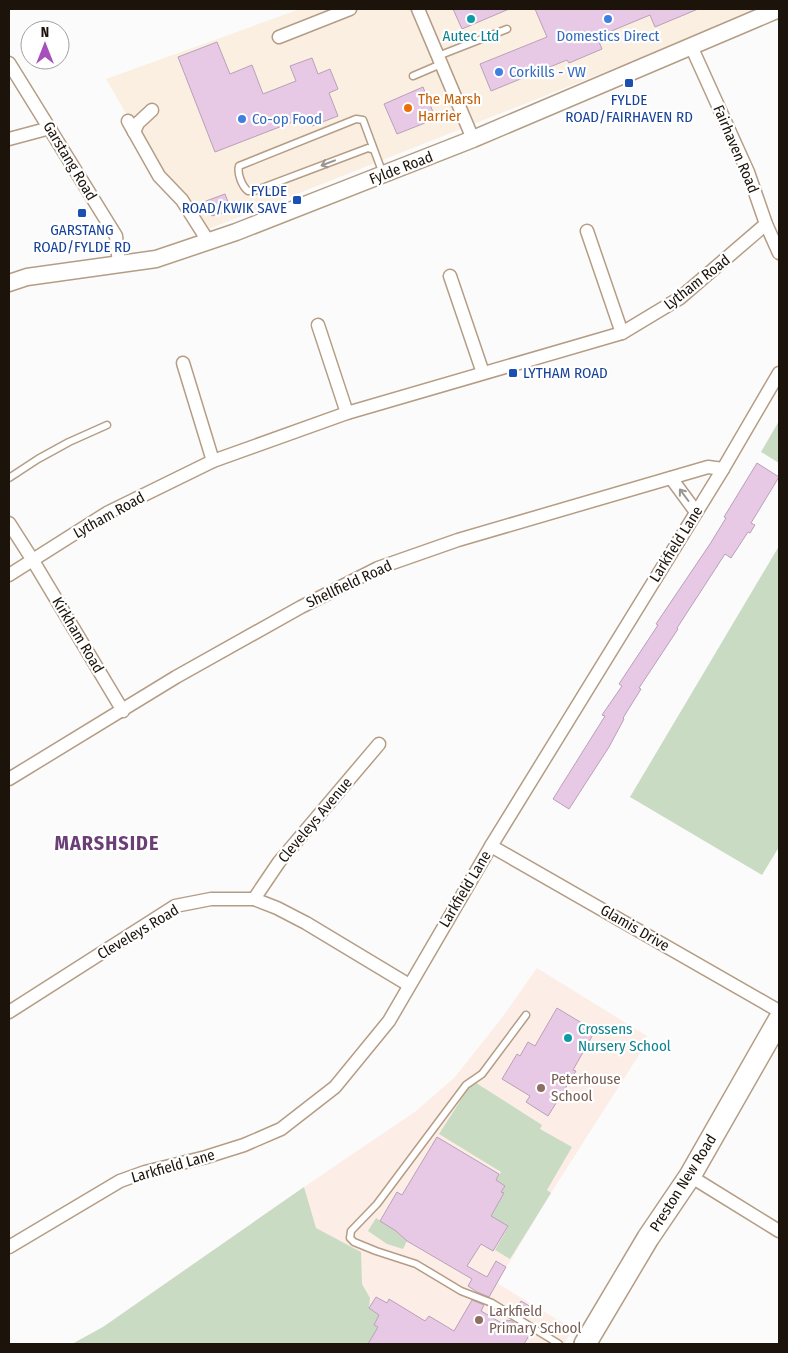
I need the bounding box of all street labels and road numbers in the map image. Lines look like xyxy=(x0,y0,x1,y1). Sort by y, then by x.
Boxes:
street label: Fairhaven Road xyxy=(709,102,763,196)
street label: Garstang Road xyxy=(39,118,101,204)
street label: Fylde Road xyxy=(367,148,435,188)
street label: Lytham Road xyxy=(660,251,734,313)
street label: Lytham Road xyxy=(70,488,148,542)
street label: Larkfield Lane xyxy=(646,503,706,585)
street label: Shellfield Road xyxy=(303,556,395,612)
street label: Kirkham Road xyxy=(48,594,108,676)
street label: Cleveleys Avenue xyxy=(274,774,356,866)
street label: Larkfield Lane xyxy=(435,847,495,931)
street label: Cleveleys Road xyxy=(94,901,182,963)
street label: Glamis Drive xyxy=(597,901,673,955)
street label: Preston New Road xyxy=(646,1131,720,1235)
street label: Larkfield Lane xyxy=(129,1145,217,1187)

